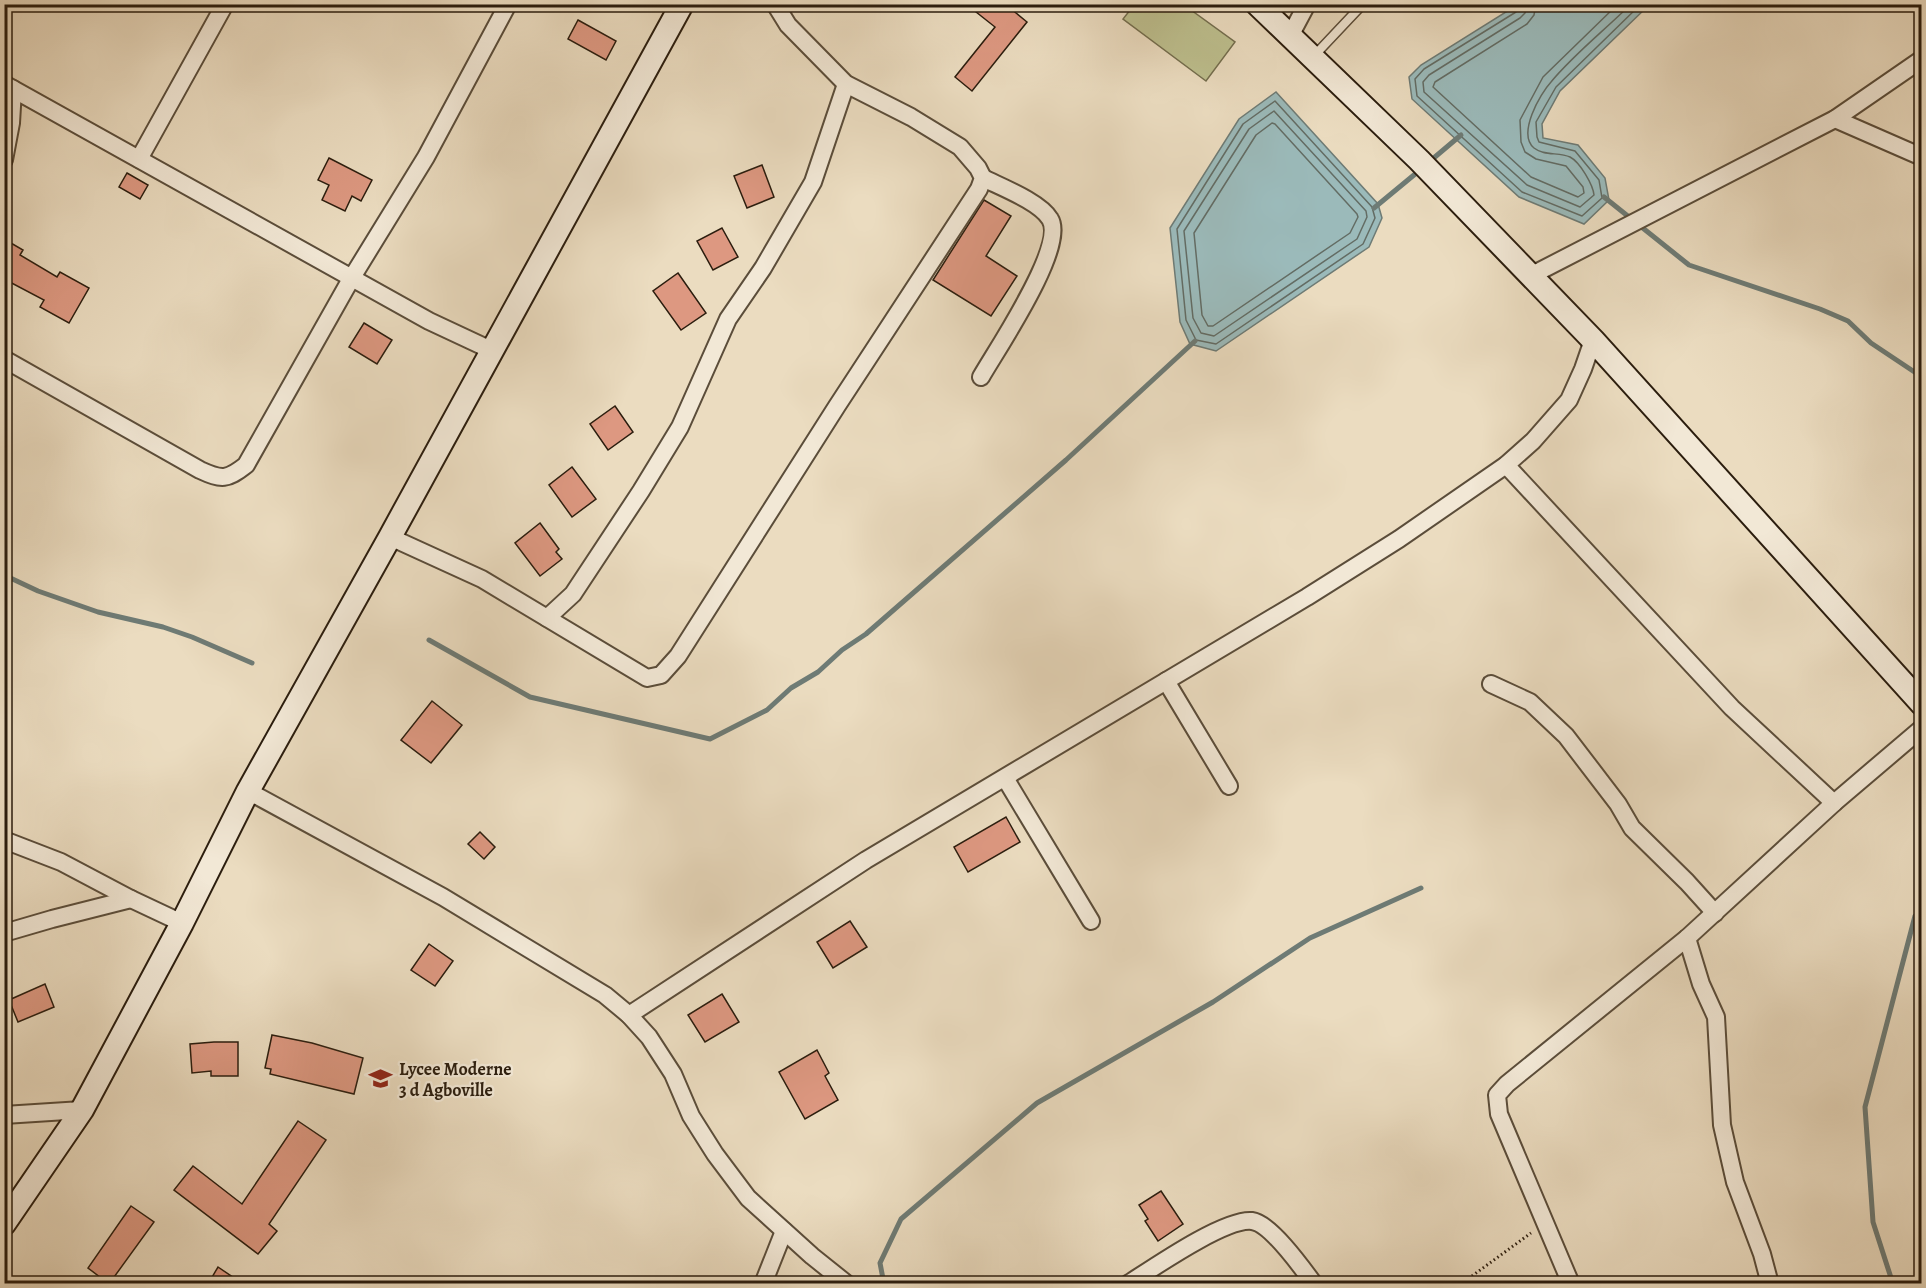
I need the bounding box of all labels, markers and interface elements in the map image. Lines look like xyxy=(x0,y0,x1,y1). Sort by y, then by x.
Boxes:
place label: Lycee Moderne 3 d Agboville xyxy=(399,1057,512,1102)
school or university icon: Lycee Moderne 3 d Agboville xyxy=(368,1066,394,1092)

